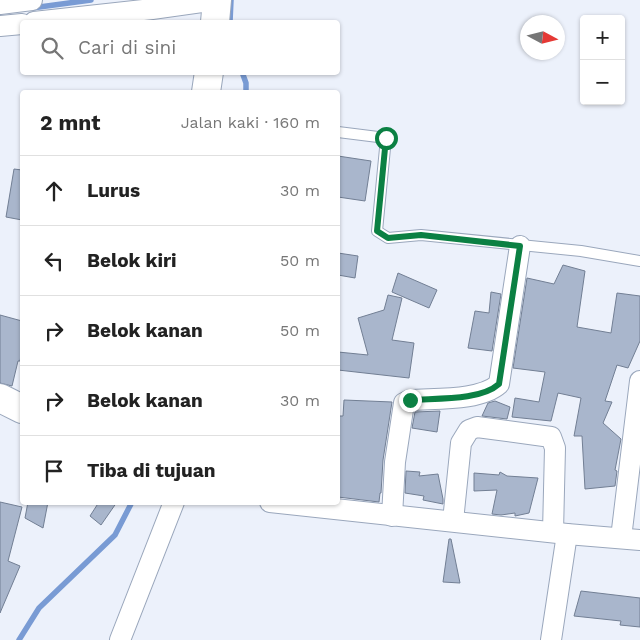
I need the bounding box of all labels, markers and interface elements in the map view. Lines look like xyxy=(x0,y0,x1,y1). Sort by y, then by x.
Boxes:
north arrow xyxy=(520,15,565,60)
map controls xyxy=(580,15,625,105)
button: + xyxy=(580,15,625,60)
search box xyxy=(20,20,340,75)
icon: search xyxy=(38,34,66,62)
text: Cari di sini xyxy=(78,36,176,59)
button: − xyxy=(580,60,625,105)
text: 2 mnt xyxy=(40,110,100,135)
text: Jalan kaki · 160 m xyxy=(181,113,320,132)
route start xyxy=(375,127,398,150)
icon: ahead xyxy=(40,177,68,205)
text: Lurus xyxy=(87,179,140,202)
text: 30 m xyxy=(280,181,320,200)
icon: left xyxy=(40,247,68,275)
text: Belok kiri xyxy=(87,249,177,272)
text: 50 m xyxy=(280,251,320,270)
icon: right xyxy=(40,317,68,345)
text: Belok kanan xyxy=(87,319,203,342)
text: 50 m xyxy=(280,321,320,340)
icon: right xyxy=(40,387,68,415)
text: Belok kanan xyxy=(87,389,203,412)
route end xyxy=(399,389,422,412)
text: 30 m xyxy=(280,391,320,410)
icon: arrive xyxy=(40,457,68,485)
text: Tiba di tujuan xyxy=(87,459,216,482)

